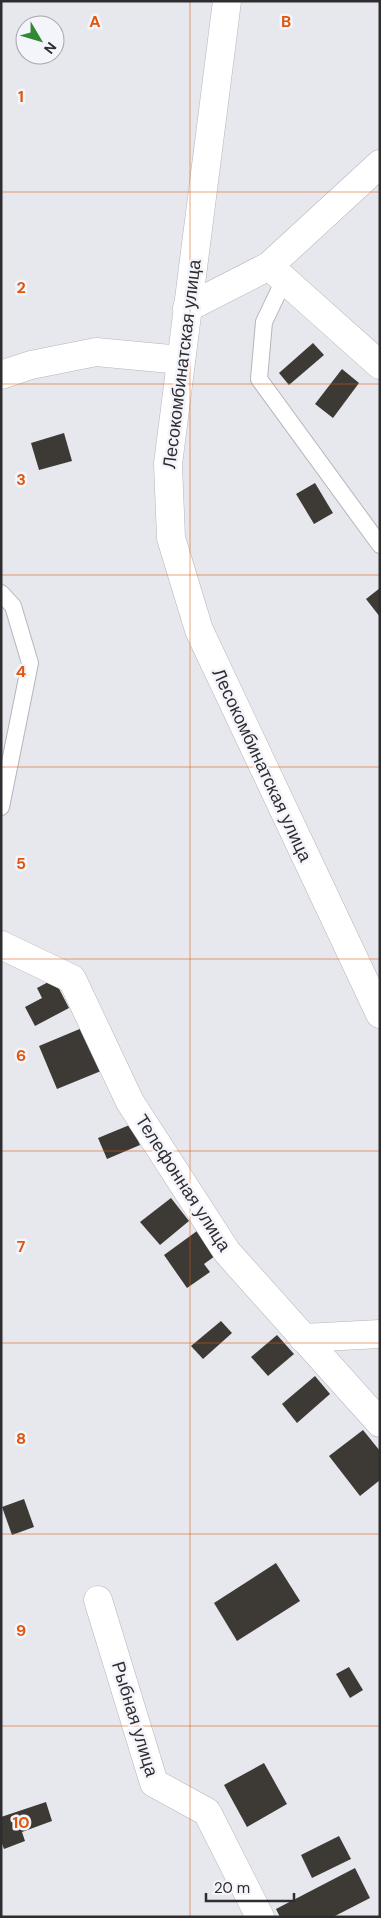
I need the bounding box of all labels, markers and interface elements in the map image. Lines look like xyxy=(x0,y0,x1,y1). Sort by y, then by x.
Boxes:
text: A xyxy=(89,11,101,32)
text: B xyxy=(281,11,291,32)
north arrow xyxy=(15,15,65,65)
text: N xyxy=(40,38,60,58)
text: 1 xyxy=(18,86,24,107)
street label: Лесокомбинатская улица xyxy=(157,257,207,470)
text: 2 xyxy=(16,277,26,298)
text: 3 xyxy=(16,469,26,490)
text: 4 xyxy=(16,661,26,682)
street label: Лесокомбинатская улица xyxy=(207,665,318,866)
text: 5 xyxy=(16,853,26,874)
text: 6 xyxy=(16,1045,26,1066)
street label: Телефонная улица xyxy=(130,1110,237,1257)
text: 7 xyxy=(17,1236,26,1257)
text: 8 xyxy=(16,1428,26,1449)
text: 9 xyxy=(16,1620,26,1641)
street label: Рыбная улица xyxy=(106,1658,164,1780)
text: 10 xyxy=(12,1812,30,1833)
scale bar xyxy=(206,1870,294,1902)
text: 20 m xyxy=(214,1878,250,1898)

